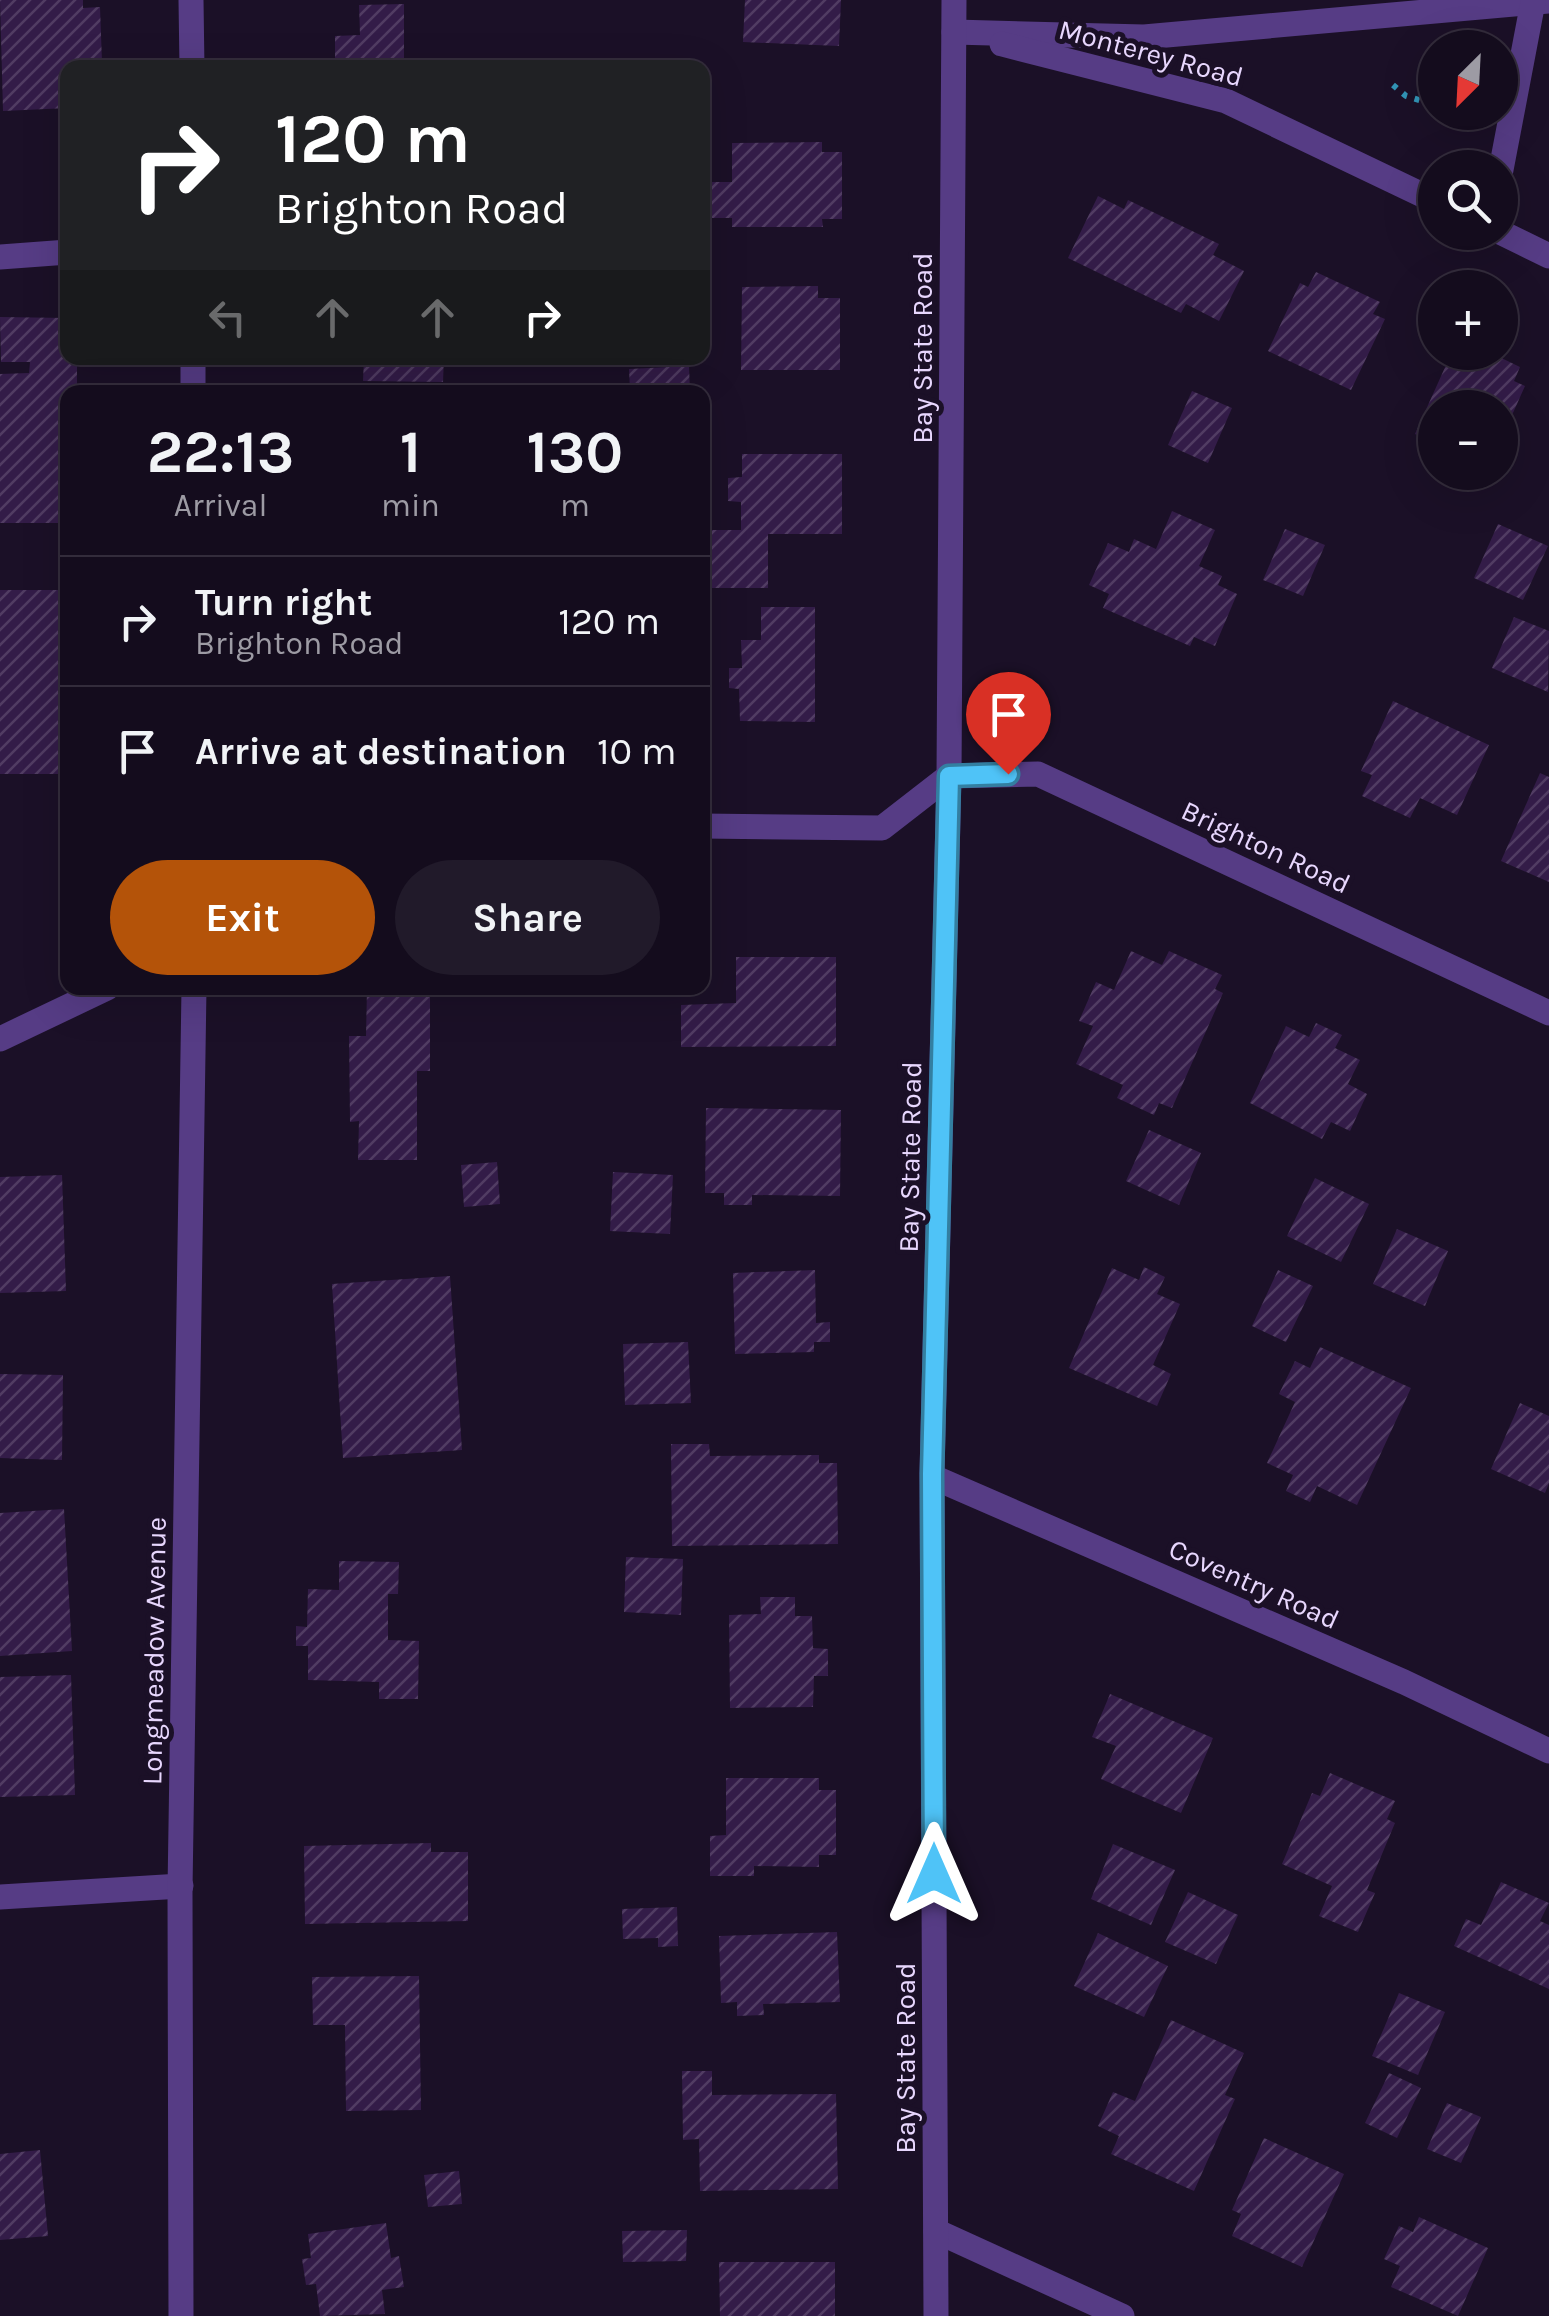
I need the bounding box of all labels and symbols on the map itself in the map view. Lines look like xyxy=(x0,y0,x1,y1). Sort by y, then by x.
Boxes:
street label: Monterey Road xyxy=(1055,13,1247,93)
north arrow xyxy=(1418,30,1518,130)
street label: Bay State Road xyxy=(906,252,939,444)
pin xyxy=(966,672,1051,775)
street label: Brighton Road xyxy=(1176,794,1356,900)
street label: Bay State Road xyxy=(892,1061,928,1253)
street label: Longmeadow Avenue xyxy=(135,1517,173,1785)
street label: Coventry Road xyxy=(1164,1532,1344,1636)
position arrow xyxy=(882,1822,986,1926)
street label: Bay State Road xyxy=(889,1962,922,2154)

